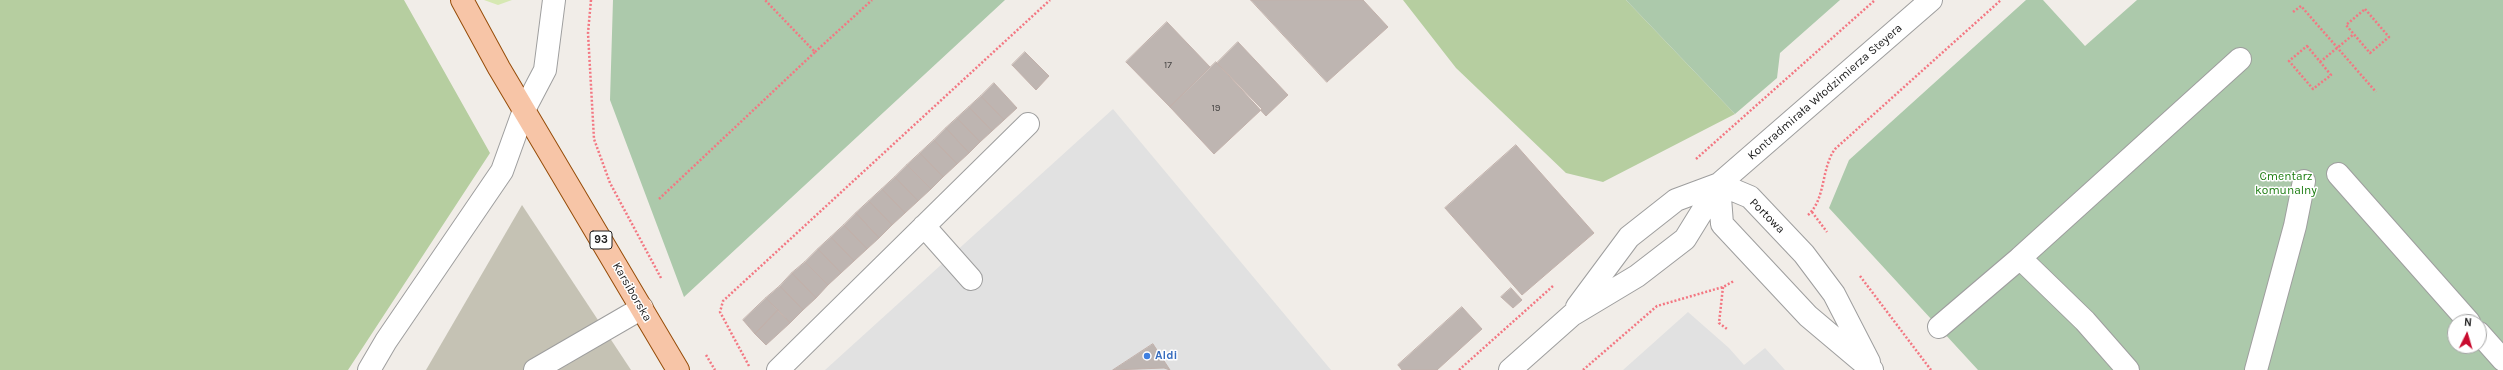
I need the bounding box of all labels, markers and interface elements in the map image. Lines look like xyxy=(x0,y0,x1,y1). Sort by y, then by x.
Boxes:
street label: Kontradmirała Włodzimierza Steyera xyxy=(1745,21,1905,163)
house number: 17 xyxy=(1164,59,1172,71)
house number: 19 xyxy=(1211,102,1221,114)
park label: Cmentarz komunalny xyxy=(2255,170,2317,198)
street label: Portowa xyxy=(1746,195,1788,237)
road number: 93 xyxy=(590,231,612,249)
street label: Karsiborska xyxy=(609,260,655,324)
north arrow xyxy=(2447,314,2487,354)
text: N xyxy=(2463,316,2472,329)
place label: Aldi xyxy=(1155,349,1177,363)
marker: Aldi xyxy=(1142,351,1152,361)

